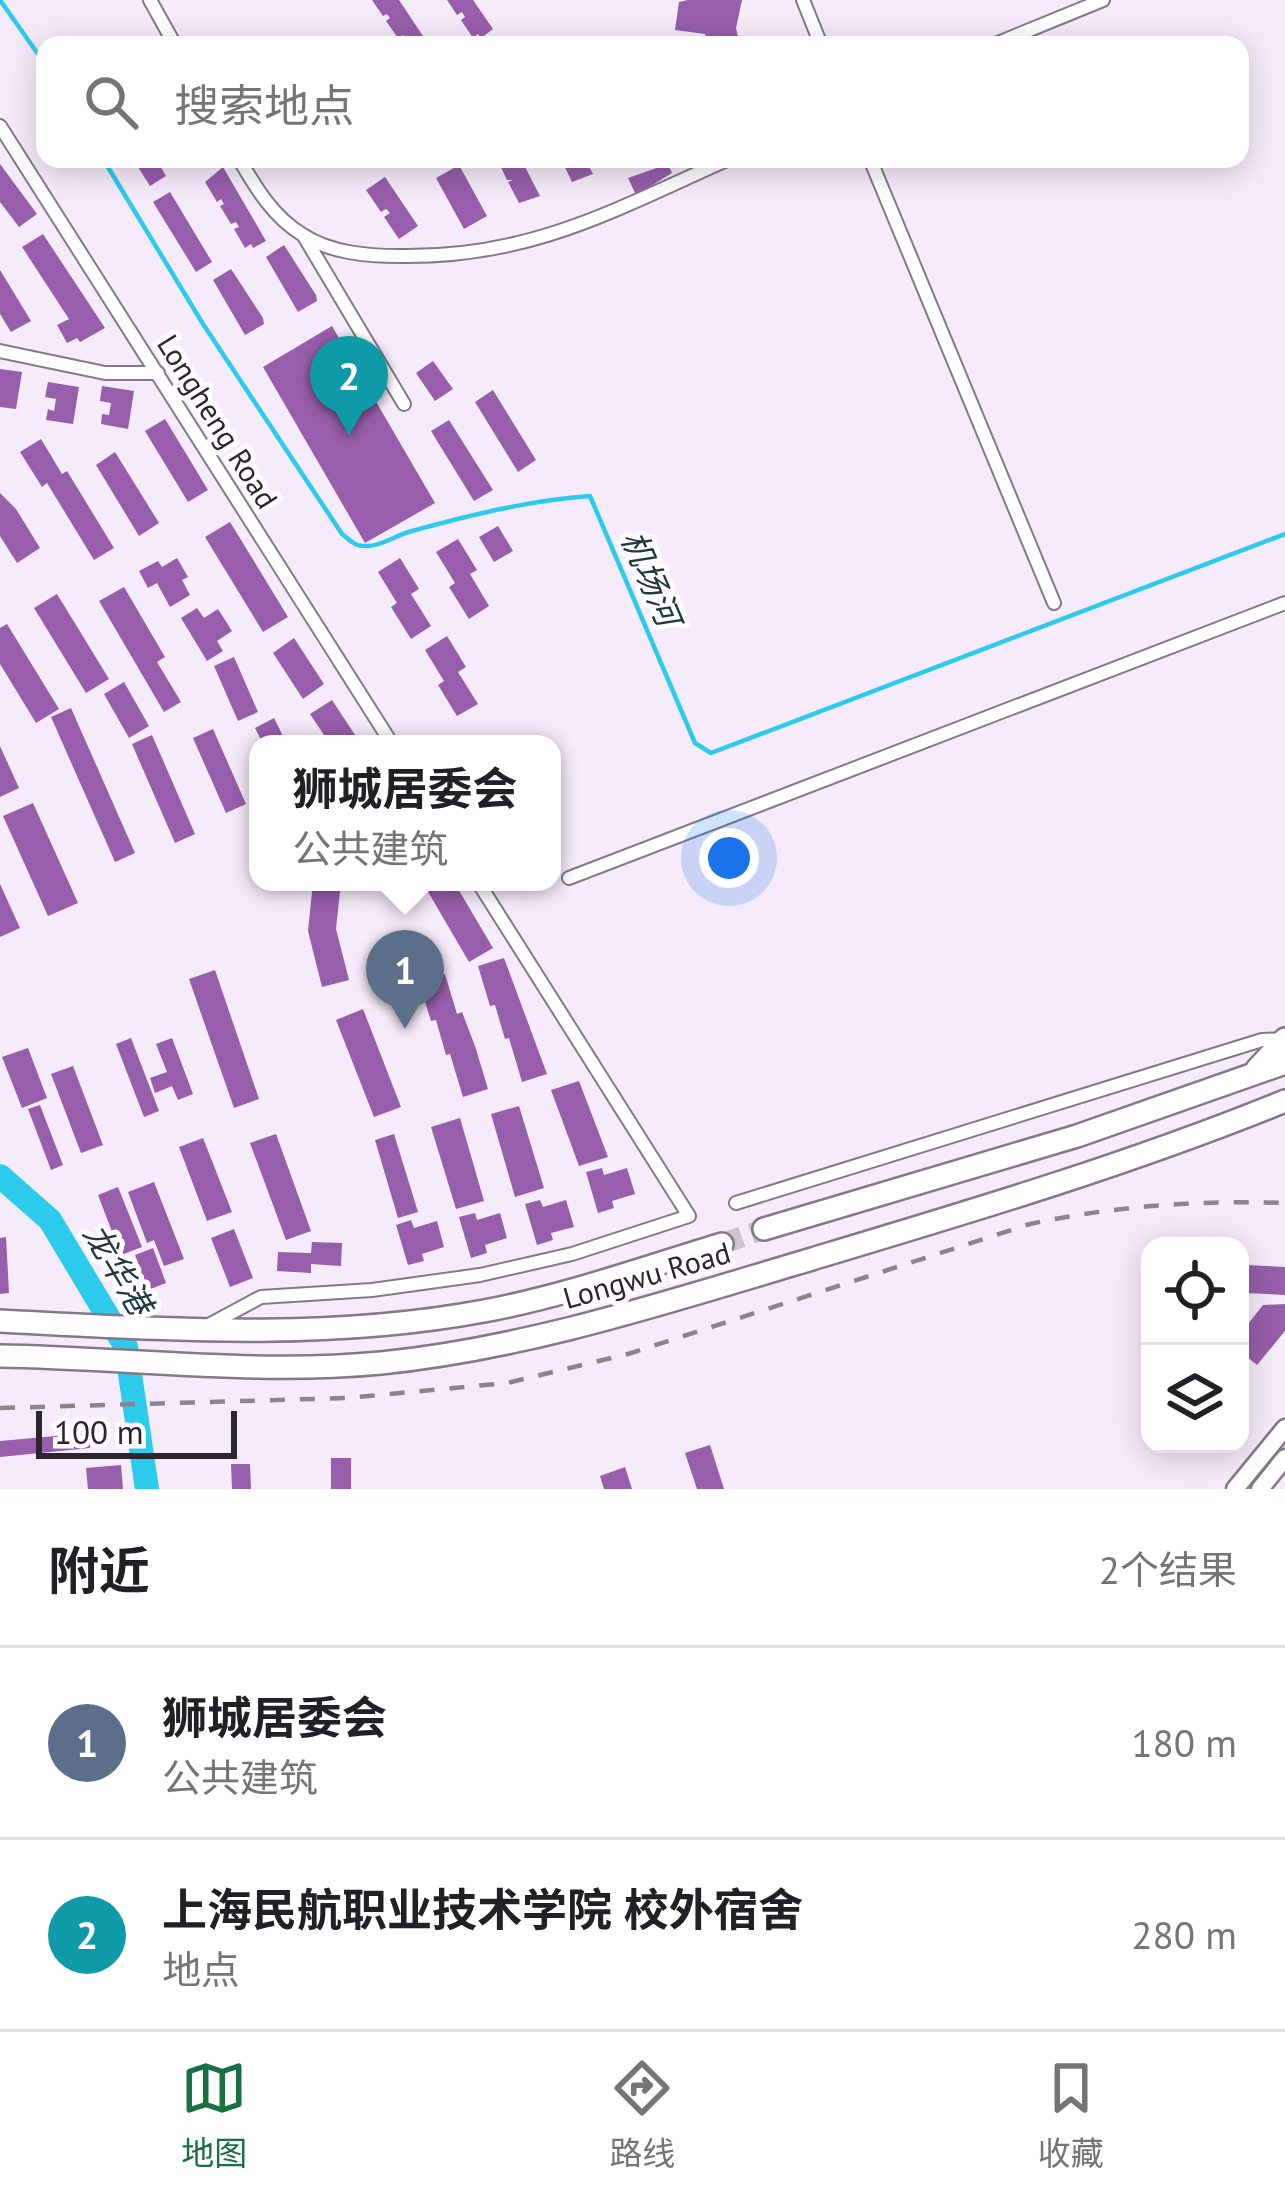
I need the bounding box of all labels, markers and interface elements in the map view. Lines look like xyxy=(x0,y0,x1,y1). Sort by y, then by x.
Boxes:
search box xyxy=(36,36,1249,168)
icon: search xyxy=(78,69,144,135)
text: 搜索地点 xyxy=(174,76,354,134)
street label: Longheng Road xyxy=(149,327,287,516)
pin: 2 xyxy=(310,336,388,435)
water label: 机场河 xyxy=(612,524,693,637)
popup xyxy=(249,735,561,891)
text: 狮城居委会 xyxy=(292,759,518,817)
text: 公共建筑 xyxy=(292,823,449,874)
your location xyxy=(699,828,759,888)
pin: 1 xyxy=(366,930,444,1029)
water label: 龙华港 xyxy=(75,1215,164,1326)
street label: Longwu Road xyxy=(558,1232,735,1317)
map controls xyxy=(1141,1237,1249,1453)
button: locate xyxy=(1141,1237,1249,1345)
button: layers xyxy=(1141,1345,1249,1453)
scale bar xyxy=(36,1405,237,1458)
text: 100 m xyxy=(54,1410,144,1453)
text: 附近 xyxy=(48,1537,150,1603)
text: 2个结果 xyxy=(1099,1544,1237,1595)
text: 狮城居委会 xyxy=(162,1688,387,1746)
text: 1 xyxy=(76,1717,98,1768)
text: 180 m xyxy=(1131,1717,1237,1768)
text: 公共建筑 xyxy=(162,1752,318,1803)
text: 上海民航职业技术学院 校外宿舍 xyxy=(162,1880,803,1938)
text: 2 xyxy=(76,1909,98,1960)
text: 280 m xyxy=(1131,1909,1237,1960)
text: 地点 xyxy=(162,1944,240,1995)
tab: 地图 xyxy=(181,2055,247,2175)
tab: 路线 xyxy=(609,2055,675,2175)
tab: 收藏 xyxy=(1038,2055,1104,2175)

